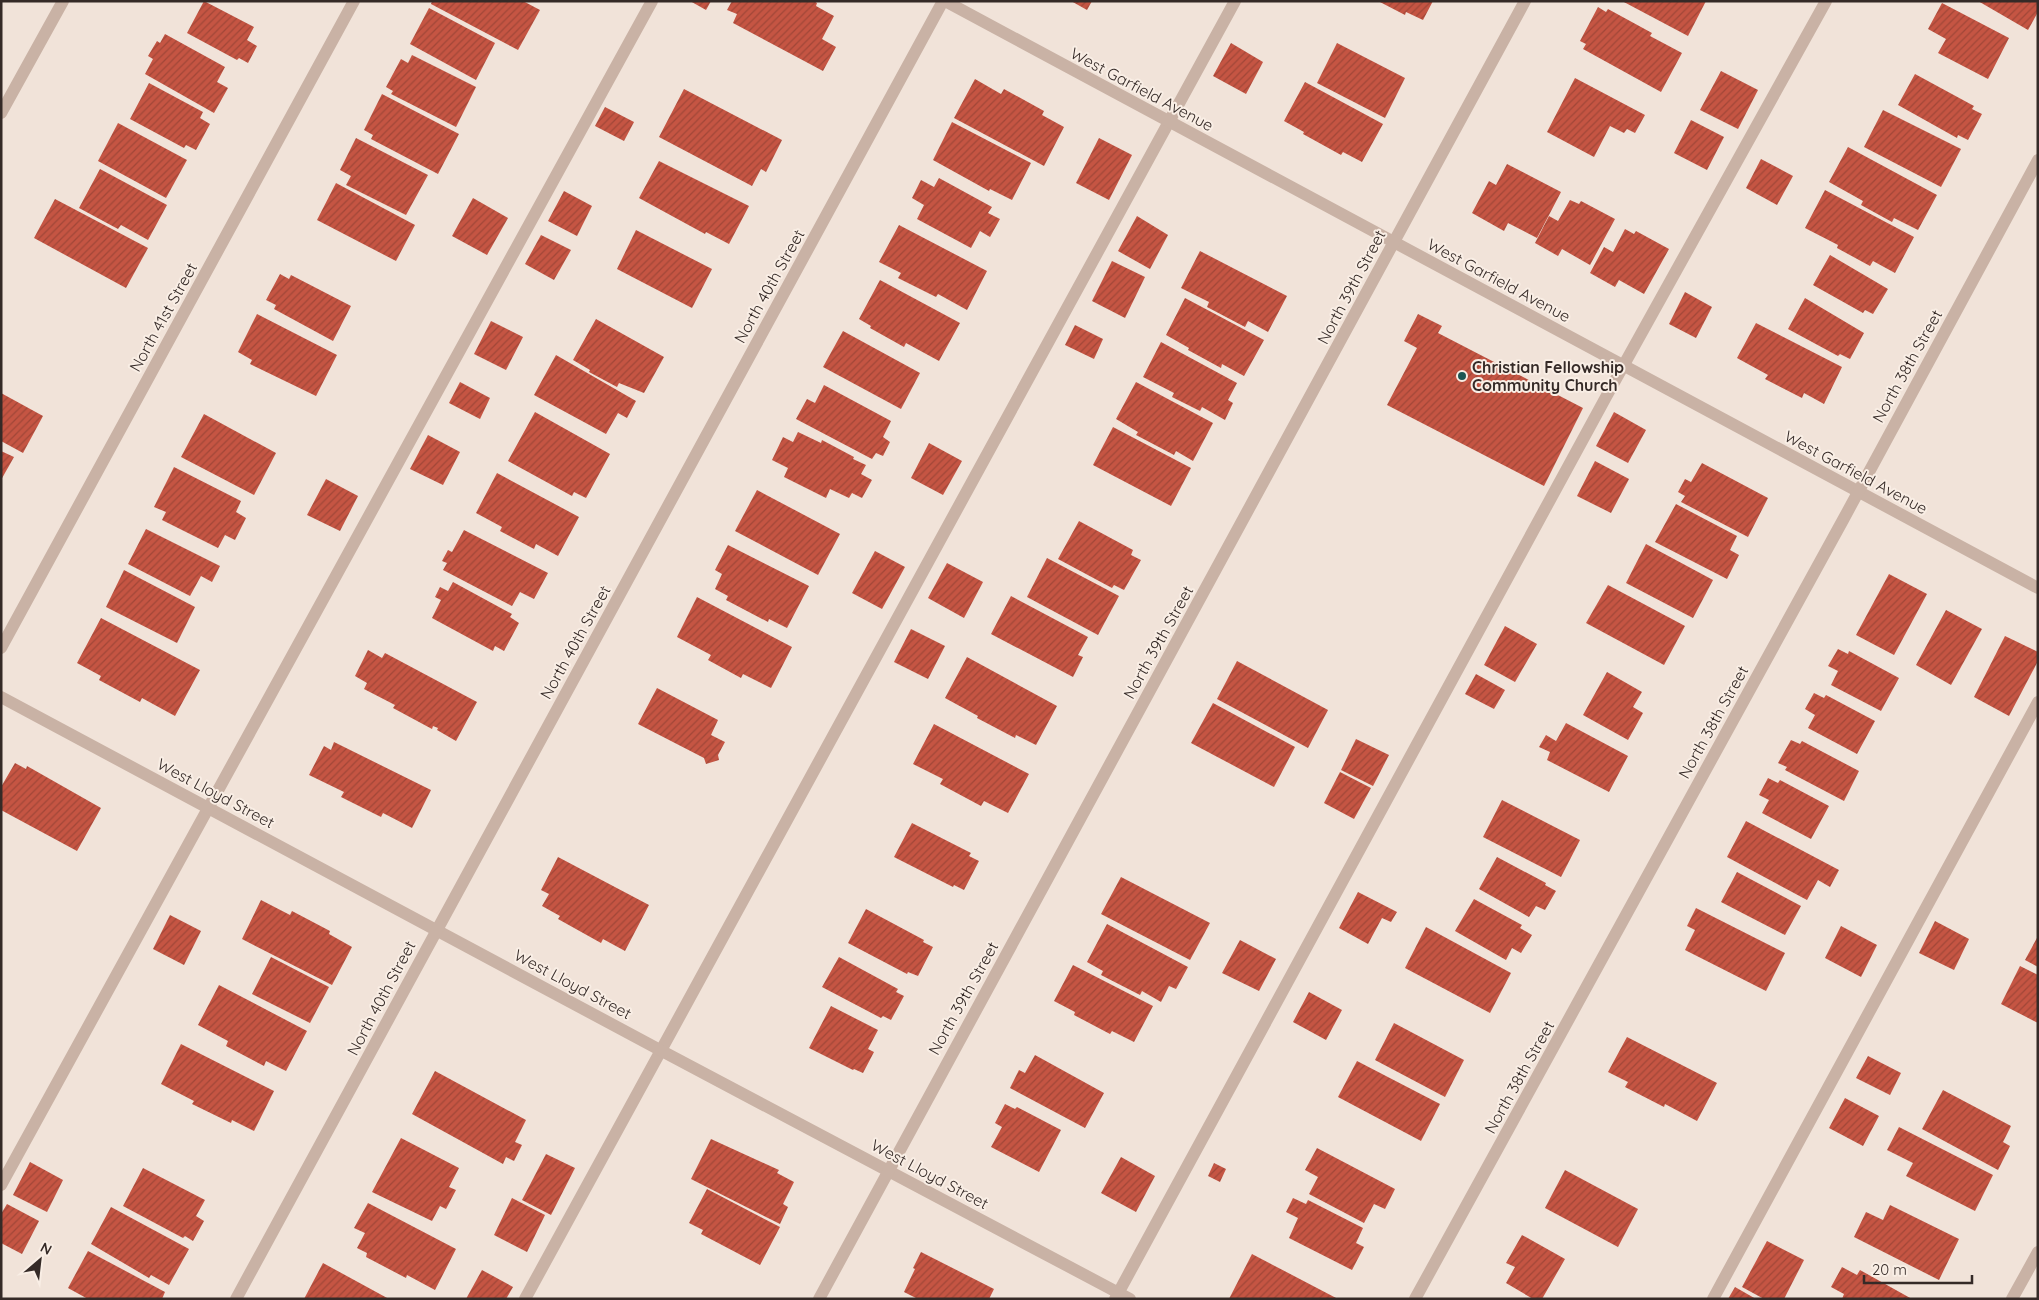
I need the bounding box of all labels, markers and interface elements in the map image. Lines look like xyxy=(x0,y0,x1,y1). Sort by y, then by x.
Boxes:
street label: West Garfield Avenue xyxy=(1067,43,1217,135)
street label: North 40th Street xyxy=(729,226,809,346)
street label: North 39th Street xyxy=(1313,227,1389,347)
street label: West Garfield Avenue xyxy=(1424,234,1574,326)
street label: North 41st Street xyxy=(125,259,201,375)
street label: North 38th Street xyxy=(1868,306,1946,426)
place label: Christian Fellowship Community Church xyxy=(1472,357,1624,395)
marker: Christian Fellowship Community Church xyxy=(1456,370,1468,382)
street label: West Garfield Avenue xyxy=(1781,426,1931,518)
street label: North 40th Street xyxy=(535,582,615,702)
street label: North 39th Street xyxy=(1119,582,1197,702)
street label: North 38th Street xyxy=(1674,662,1752,782)
street label: West Lloyd Street xyxy=(154,754,278,832)
street label: North 40th Street xyxy=(342,937,420,1059)
street label: North 39th Street xyxy=(924,938,1002,1058)
street label: West Lloyd Street xyxy=(511,945,635,1023)
street label: North 38th Street xyxy=(1480,1017,1558,1137)
street label: West Lloyd Street xyxy=(868,1135,992,1213)
north arrow xyxy=(15,1235,65,1285)
text: N xyxy=(37,1238,55,1259)
scale bar xyxy=(1864,1252,1972,1284)
text: 20 m xyxy=(1872,1260,1907,1279)

